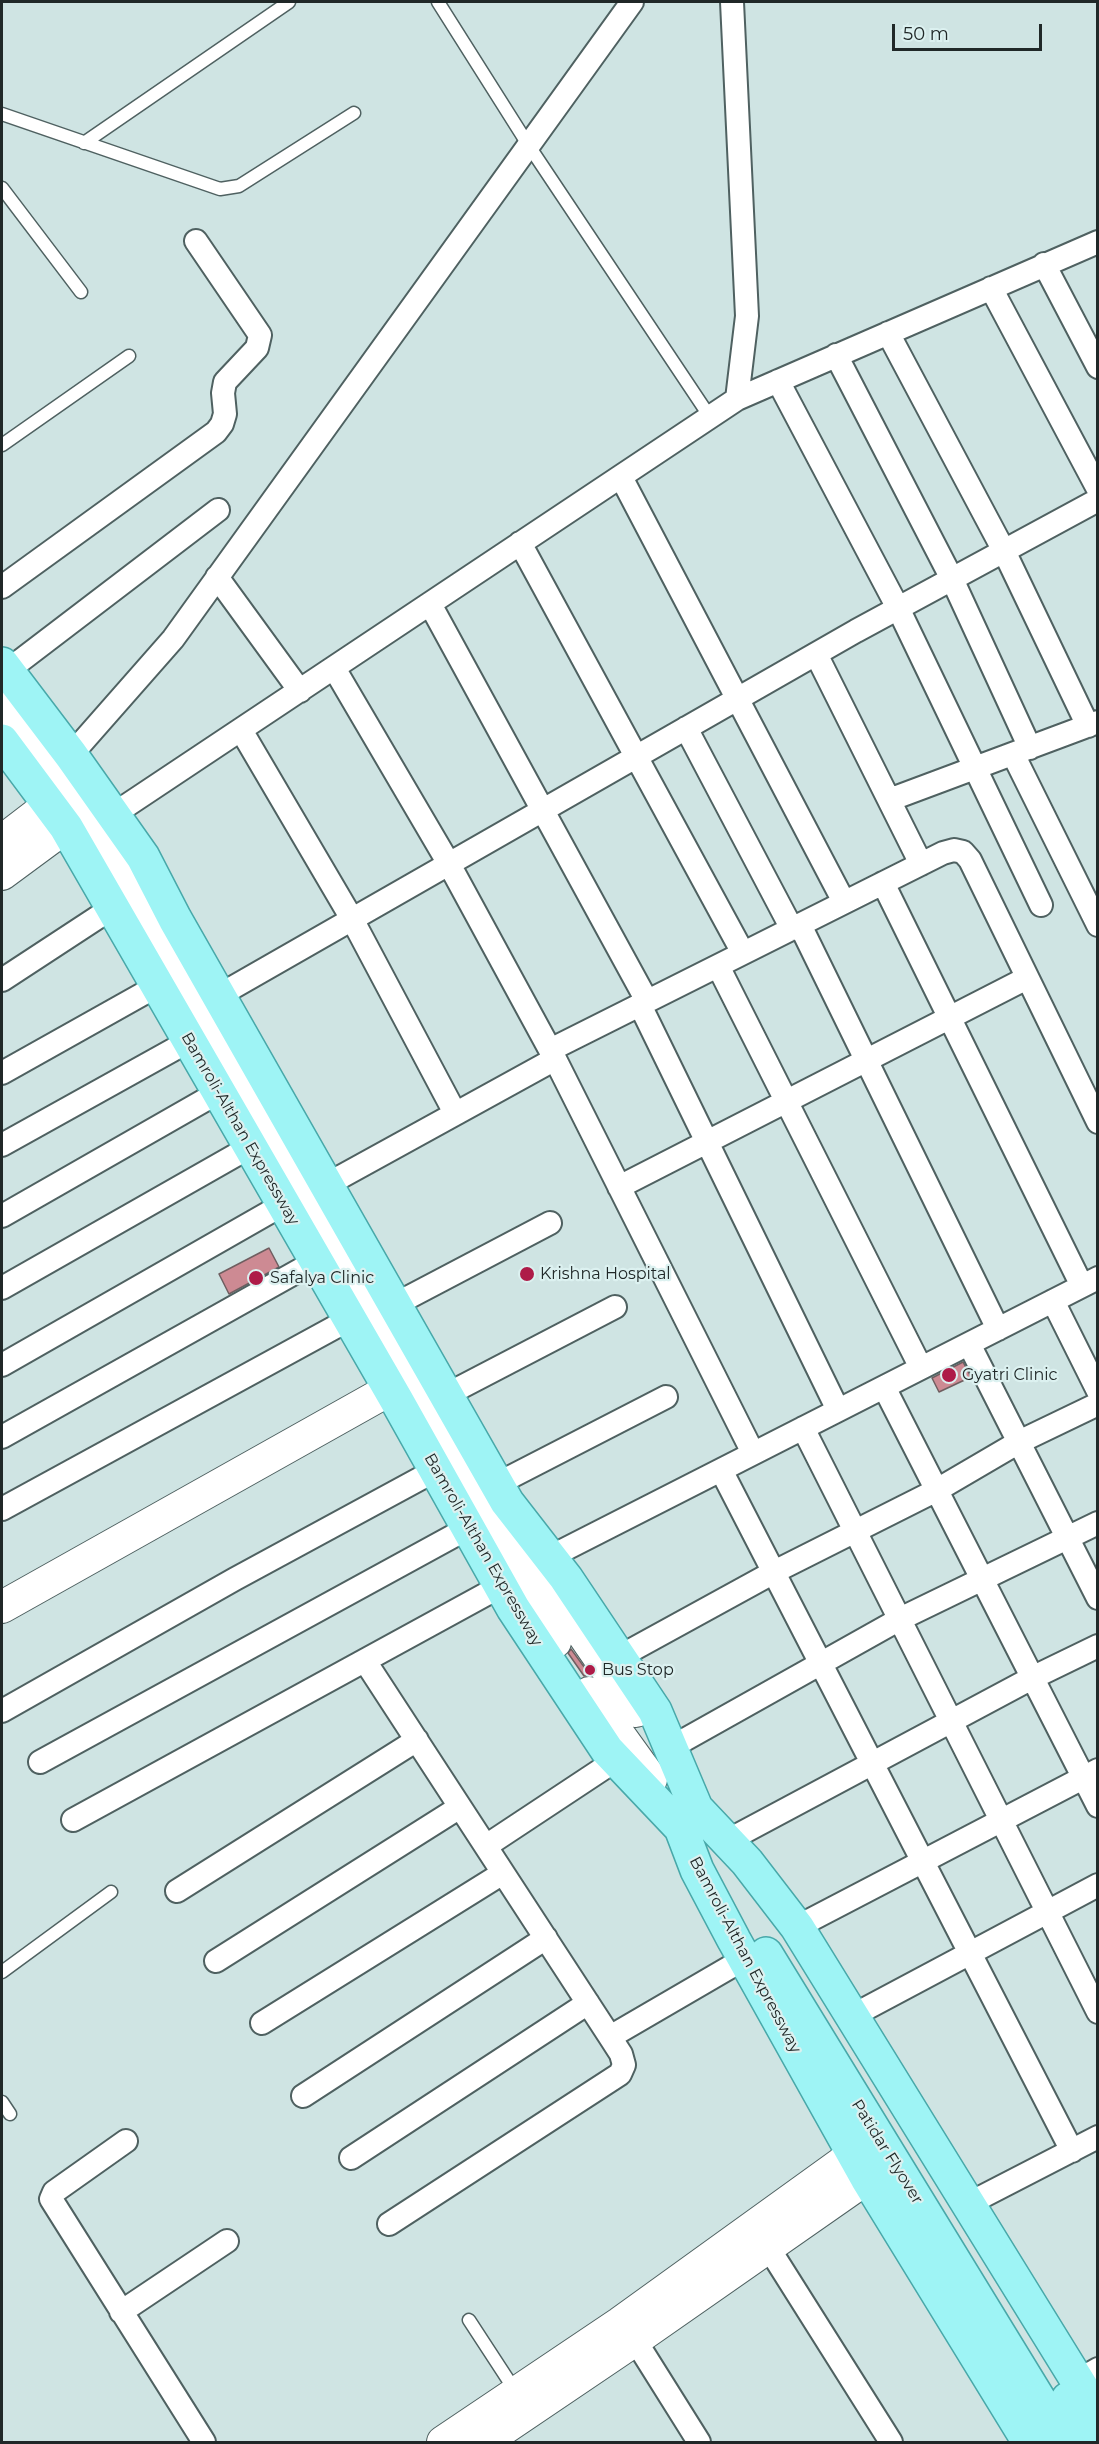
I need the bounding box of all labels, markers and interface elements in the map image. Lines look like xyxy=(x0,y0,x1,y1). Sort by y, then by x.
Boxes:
scale bar xyxy=(895,12,1045,50)
text: 50 m xyxy=(903,23,949,45)
street label: Bamroli-Althan Expressway xyxy=(177,1029,303,1229)
place label: Krishna Hospital xyxy=(540,1264,671,1284)
marker: Krishna Hospital xyxy=(518,1265,536,1283)
place label: Safalya Clinic xyxy=(270,1268,374,1288)
marker: Safalya Clinic xyxy=(247,1269,265,1287)
place label: Gyatri Clinic xyxy=(962,1365,1058,1385)
marker: Gyatri Clinic xyxy=(940,1366,958,1384)
street label: Bamroli-Althan Expressway xyxy=(420,1450,546,1650)
place label: Bus Stop xyxy=(602,1660,674,1680)
marker: Bus Stop xyxy=(583,1663,597,1677)
street label: Bamroli-Althan Expressway xyxy=(685,1854,805,2056)
street label: Patidar Flyover xyxy=(847,2096,927,2208)

